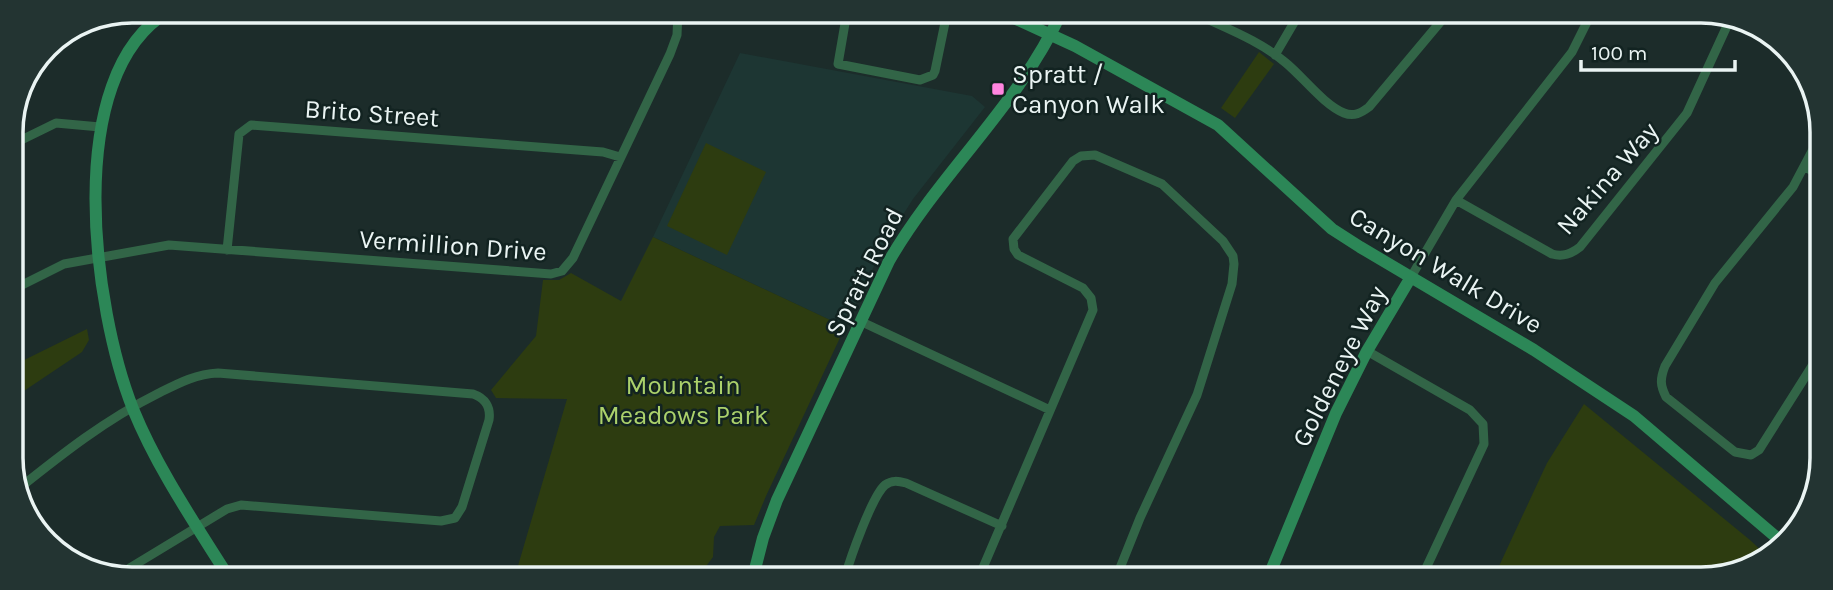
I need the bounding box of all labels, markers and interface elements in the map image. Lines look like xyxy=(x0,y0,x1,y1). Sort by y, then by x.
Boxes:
scale bar xyxy=(1581,28,1735,72)
text: 100 m xyxy=(1591,41,1648,65)
place label: Spratt / Canyon Walk xyxy=(1012,59,1165,120)
marker: Spratt / Canyon Walk xyxy=(990,81,1006,97)
street label: Brito Street xyxy=(304,93,441,134)
street label: Nakina Way xyxy=(1550,116,1665,241)
street label: Canyon Walk Drive xyxy=(1344,201,1548,340)
street label: Spratt Road xyxy=(819,203,910,342)
street label: Vermillion Drive xyxy=(358,223,548,268)
street label: Goldeneye Way xyxy=(1286,281,1393,452)
park label: Mountain Meadows Park xyxy=(598,370,768,431)

